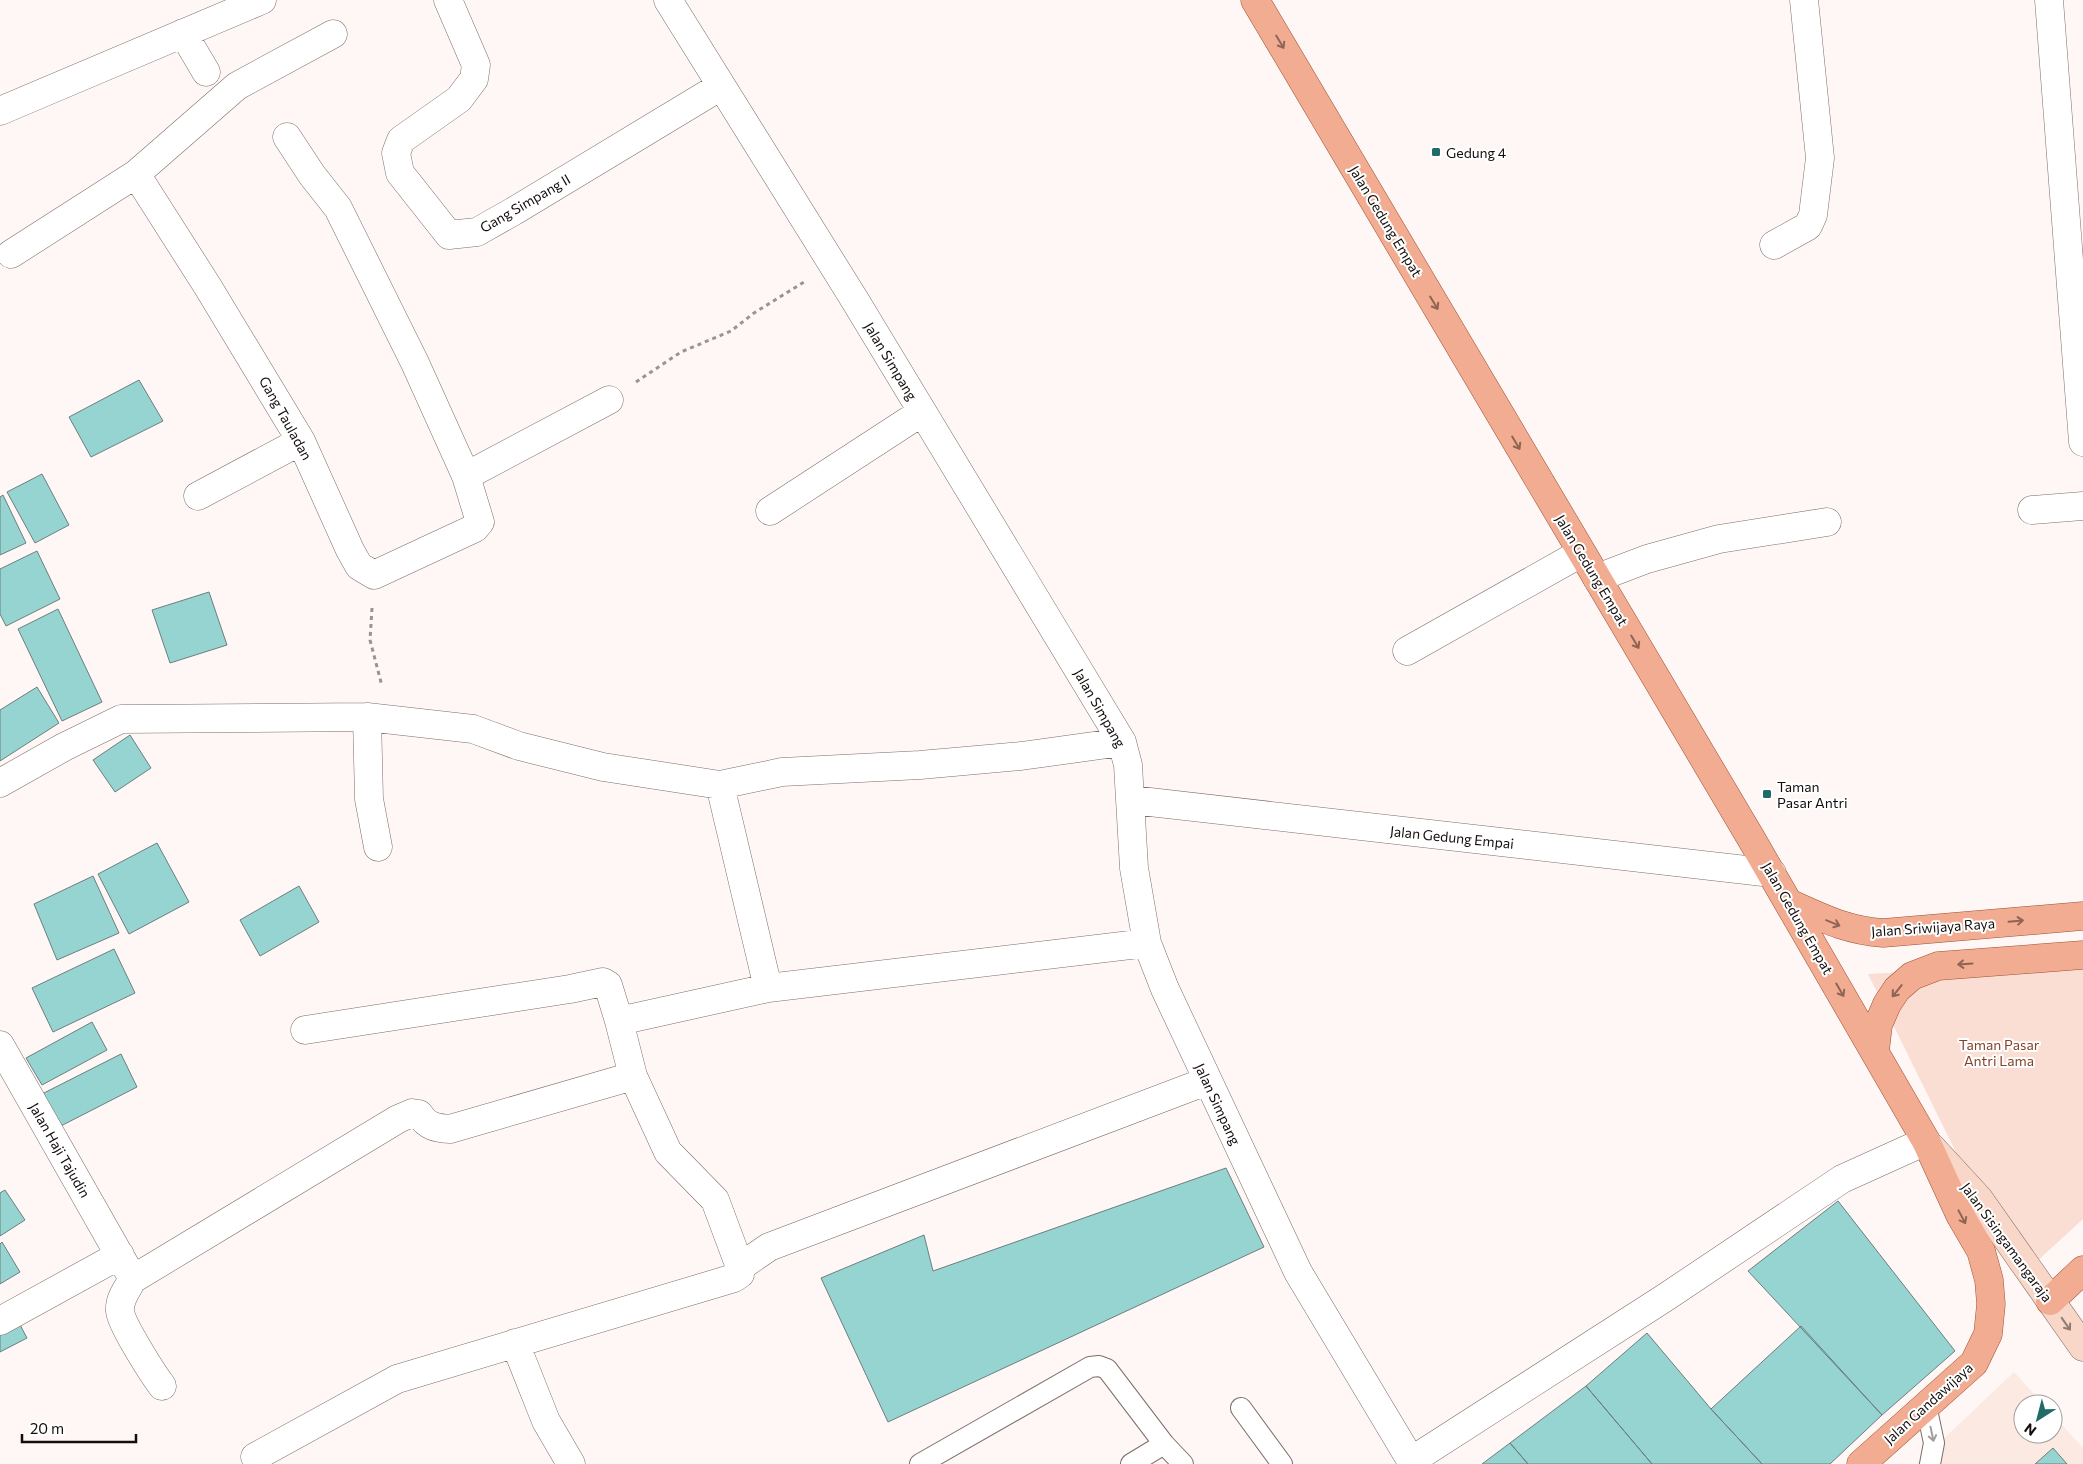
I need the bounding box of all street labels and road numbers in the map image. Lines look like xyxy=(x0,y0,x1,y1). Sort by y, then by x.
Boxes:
street label: Jalan Gedung Empat xyxy=(1346,162,1426,280)
street label: Gang Simpang II xyxy=(477,170,573,236)
street label: Jalan Simpang xyxy=(861,319,921,404)
street label: Gang Tauladan xyxy=(256,373,316,463)
street label: Jalan Gedung Empat xyxy=(1552,511,1632,629)
street label: Jalan Simpang xyxy=(1071,666,1130,751)
street label: Jalan Gedung Empai xyxy=(1389,822,1515,852)
street label: Jalan Gedung Empat xyxy=(1759,859,1837,977)
street label: Jalan Sriwijaya Raya xyxy=(1871,914,1995,940)
street label: Jalan Simpang xyxy=(1192,1060,1245,1148)
street label: Jalan Haji Tajudin xyxy=(26,1099,94,1201)
street label: Jalan Sisingamangaraja xyxy=(1958,1179,2056,1305)
street label: Jalan Gandawijaya xyxy=(1880,1359,1976,1447)

